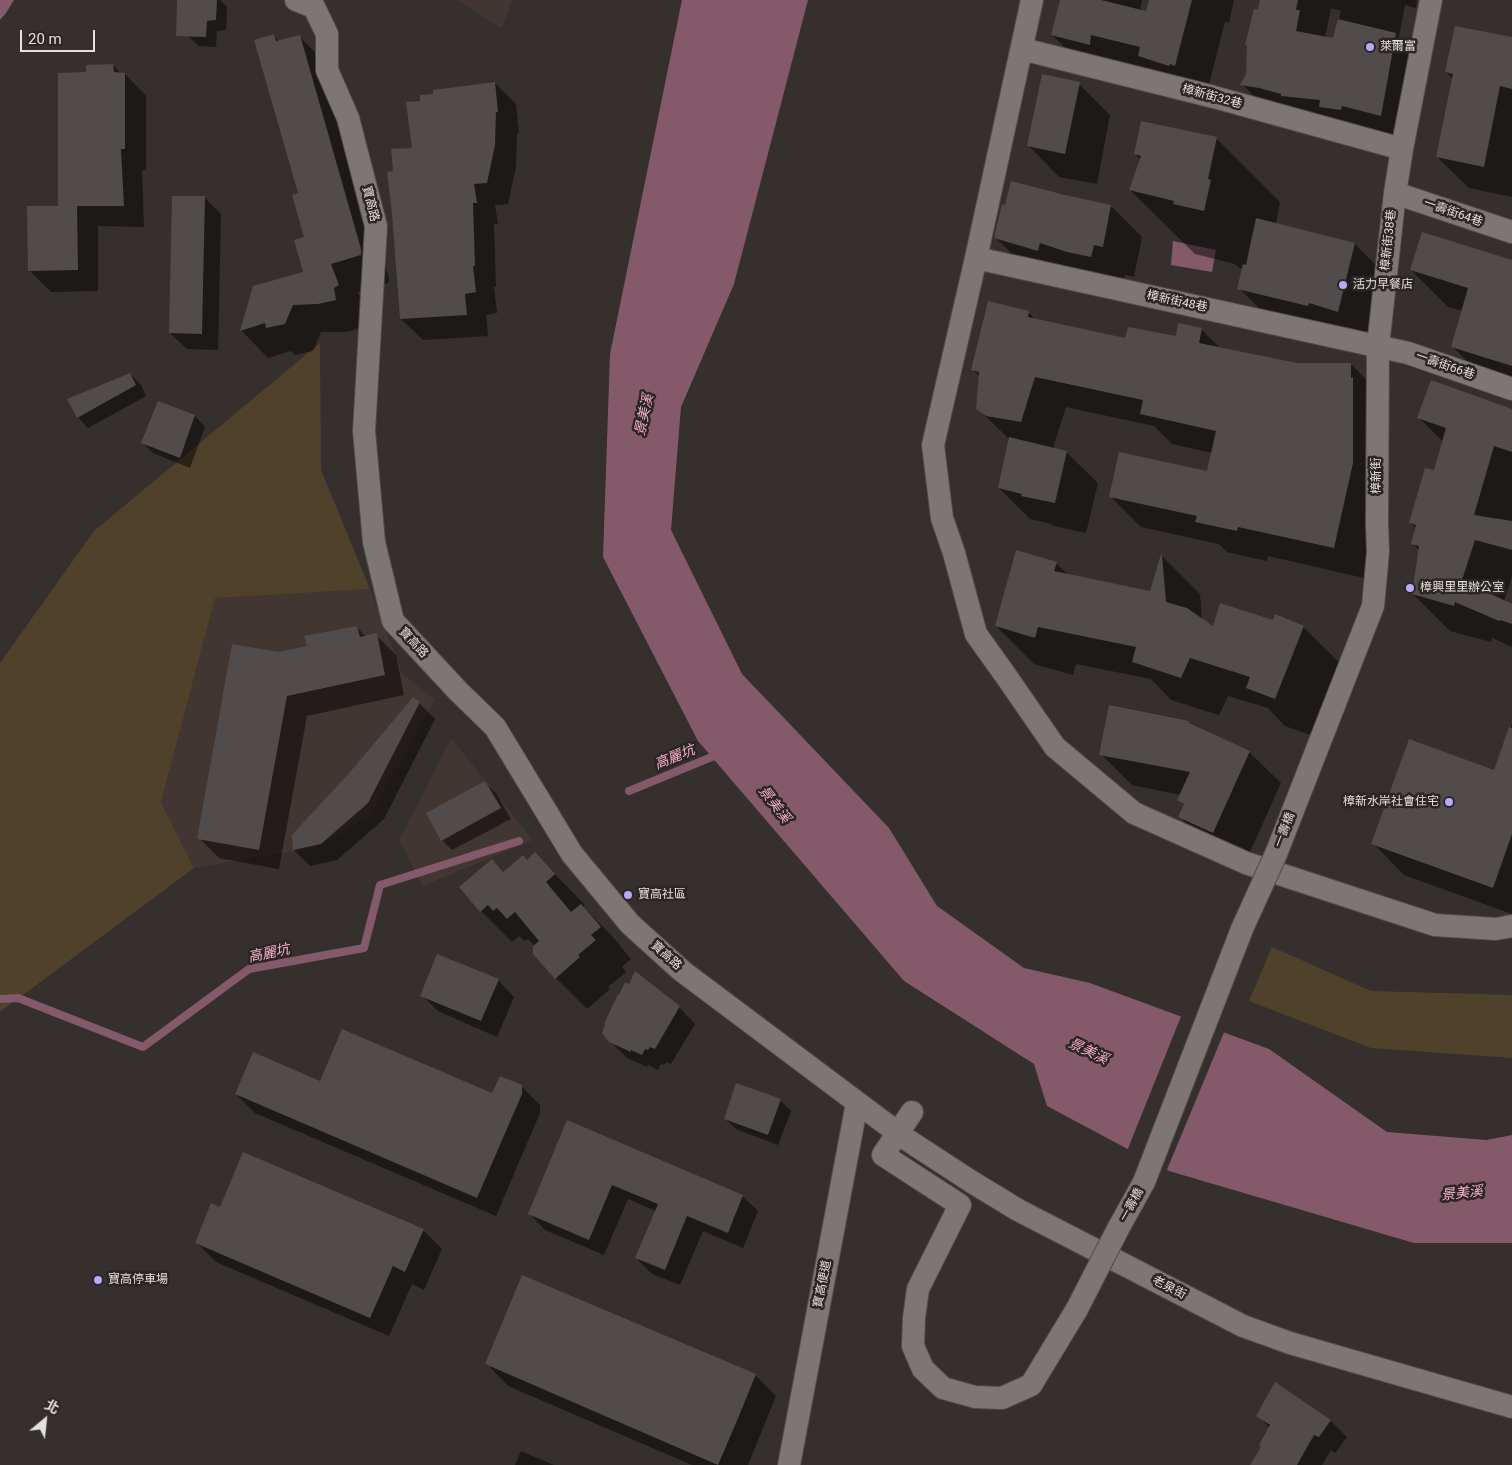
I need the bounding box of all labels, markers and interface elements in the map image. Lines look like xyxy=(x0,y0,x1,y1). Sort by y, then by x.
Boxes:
scale bar xyxy=(22,20,98,52)
text: 20 m xyxy=(28,30,62,48)
place label: 萊爾富 xyxy=(1380,40,1416,54)
marker: 萊爾富 xyxy=(1364,41,1376,53)
street label: 樟新街32巷 xyxy=(1180,82,1244,112)
street label: 寶高路 xyxy=(359,185,381,223)
street label: 一壽街64巷 xyxy=(1422,196,1484,230)
street label: 樟新街38巷 xyxy=(1379,209,1399,271)
place label: 活力早餐店 xyxy=(1353,278,1413,292)
marker: 活力早餐店 xyxy=(1337,279,1349,291)
street label: 樟新街48巷 xyxy=(1145,289,1209,315)
street label: 一壽街66巷 xyxy=(1414,349,1476,383)
water label: 景美溪 xyxy=(632,393,658,437)
street label: 樟新街 xyxy=(1370,458,1384,494)
place label: 樟興里里辦公室 xyxy=(1420,581,1504,595)
marker: 樟興里里辦公室 xyxy=(1404,582,1416,594)
street label: 寶高路 xyxy=(395,625,431,661)
water label: 高麗坑 xyxy=(652,742,698,774)
water label: 景美溪 xyxy=(754,783,794,827)
place label: 樟新水岸社會住宅 xyxy=(1343,795,1439,809)
marker: 樟新水岸社會住宅 xyxy=(1443,796,1455,808)
street label: 一壽橋 xyxy=(1272,811,1298,849)
place label: 寶高社區 xyxy=(638,888,686,902)
marker: 寶高社區 xyxy=(622,889,634,901)
street label: 寶高路 xyxy=(648,939,684,973)
water label: 高麗坑 xyxy=(247,941,291,967)
water label: 景美溪 xyxy=(1065,1036,1111,1068)
water label: 景美溪 xyxy=(1440,1183,1484,1205)
street label: 一壽橋 xyxy=(1117,1186,1147,1224)
street label: 寶高便道 xyxy=(811,1259,835,1309)
place label: 寶高停車場 xyxy=(108,1273,168,1287)
street label: 老泉街 xyxy=(1150,1273,1188,1303)
marker: 寶高停車場 xyxy=(92,1274,104,1286)
north arrow xyxy=(20,1395,70,1445)
text: 北 xyxy=(42,1396,62,1417)

